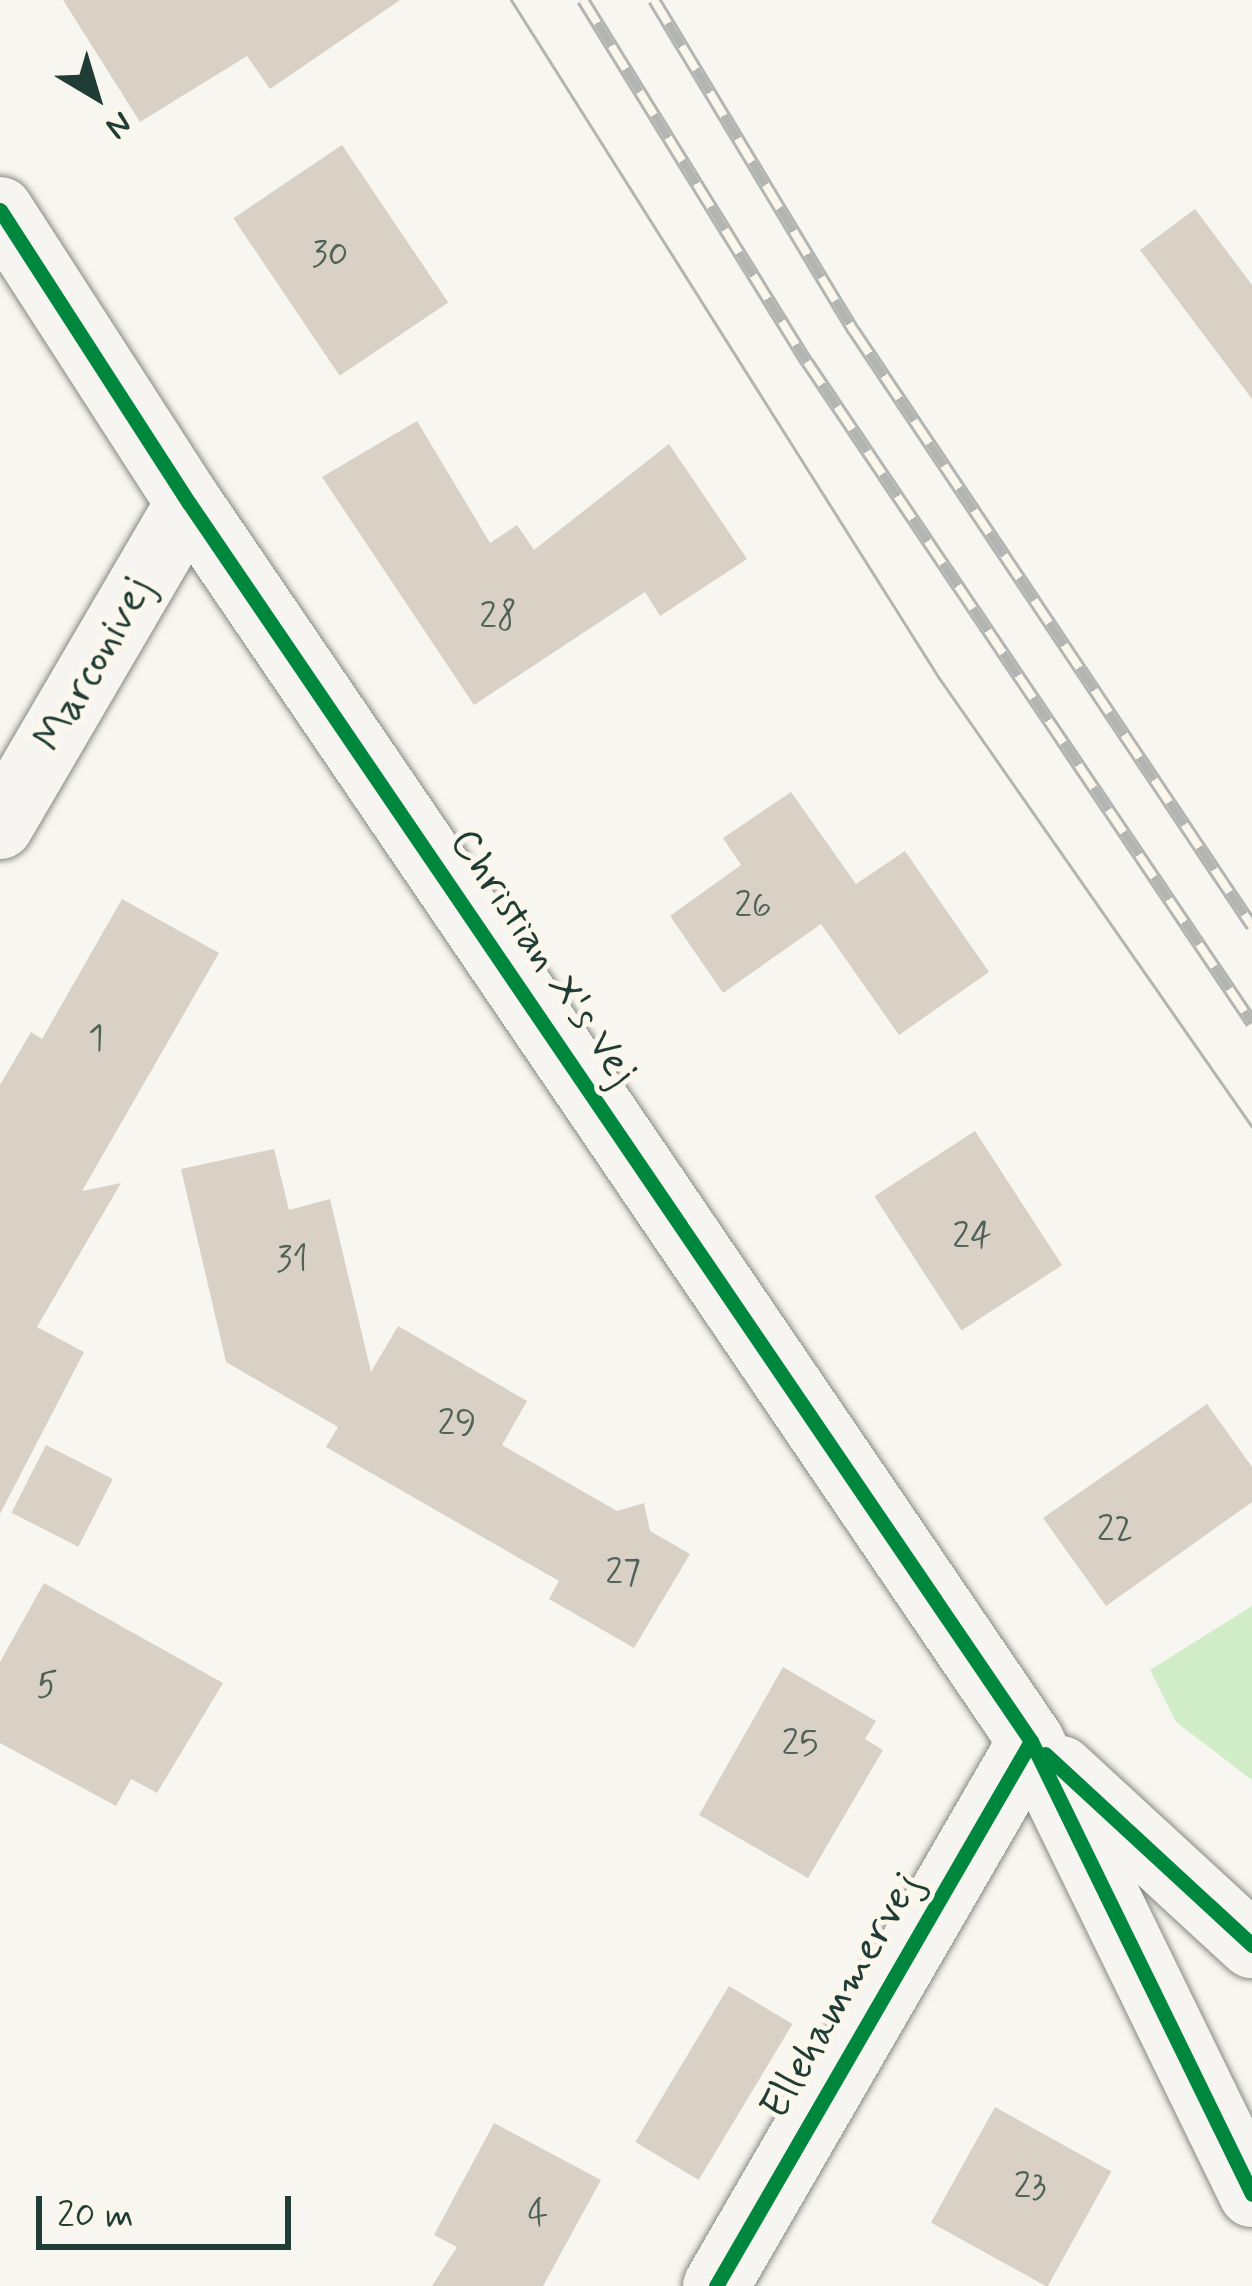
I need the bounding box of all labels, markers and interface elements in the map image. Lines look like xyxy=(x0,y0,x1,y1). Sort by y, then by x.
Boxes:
north arrow xyxy=(36,36,156,156)
text: N xyxy=(96,100,140,148)
house number: 30 xyxy=(312,234,348,278)
street label: Marconivej xyxy=(25,569,165,761)
house number: 28 xyxy=(479,596,517,640)
street label: Christian X's Vej xyxy=(437,820,647,1096)
house number: 26 xyxy=(734,885,772,929)
house number: 1 xyxy=(88,1018,104,1062)
house number: 24 xyxy=(952,1216,992,1260)
house number: 31 xyxy=(276,1239,308,1283)
house number: 29 xyxy=(437,1403,477,1447)
house number: 22 xyxy=(1097,1509,1133,1553)
house number: 27 xyxy=(605,1552,641,1596)
house number: 5 xyxy=(36,1665,58,1709)
house number: 25 xyxy=(782,1723,818,1767)
street label: Ellehammervej xyxy=(751,1863,933,2129)
house number: 23 xyxy=(1014,2166,1046,2210)
scale bar xyxy=(42,2172,297,2246)
text: 20 m xyxy=(57,2193,134,2240)
house number: 4 xyxy=(528,2193,548,2237)

